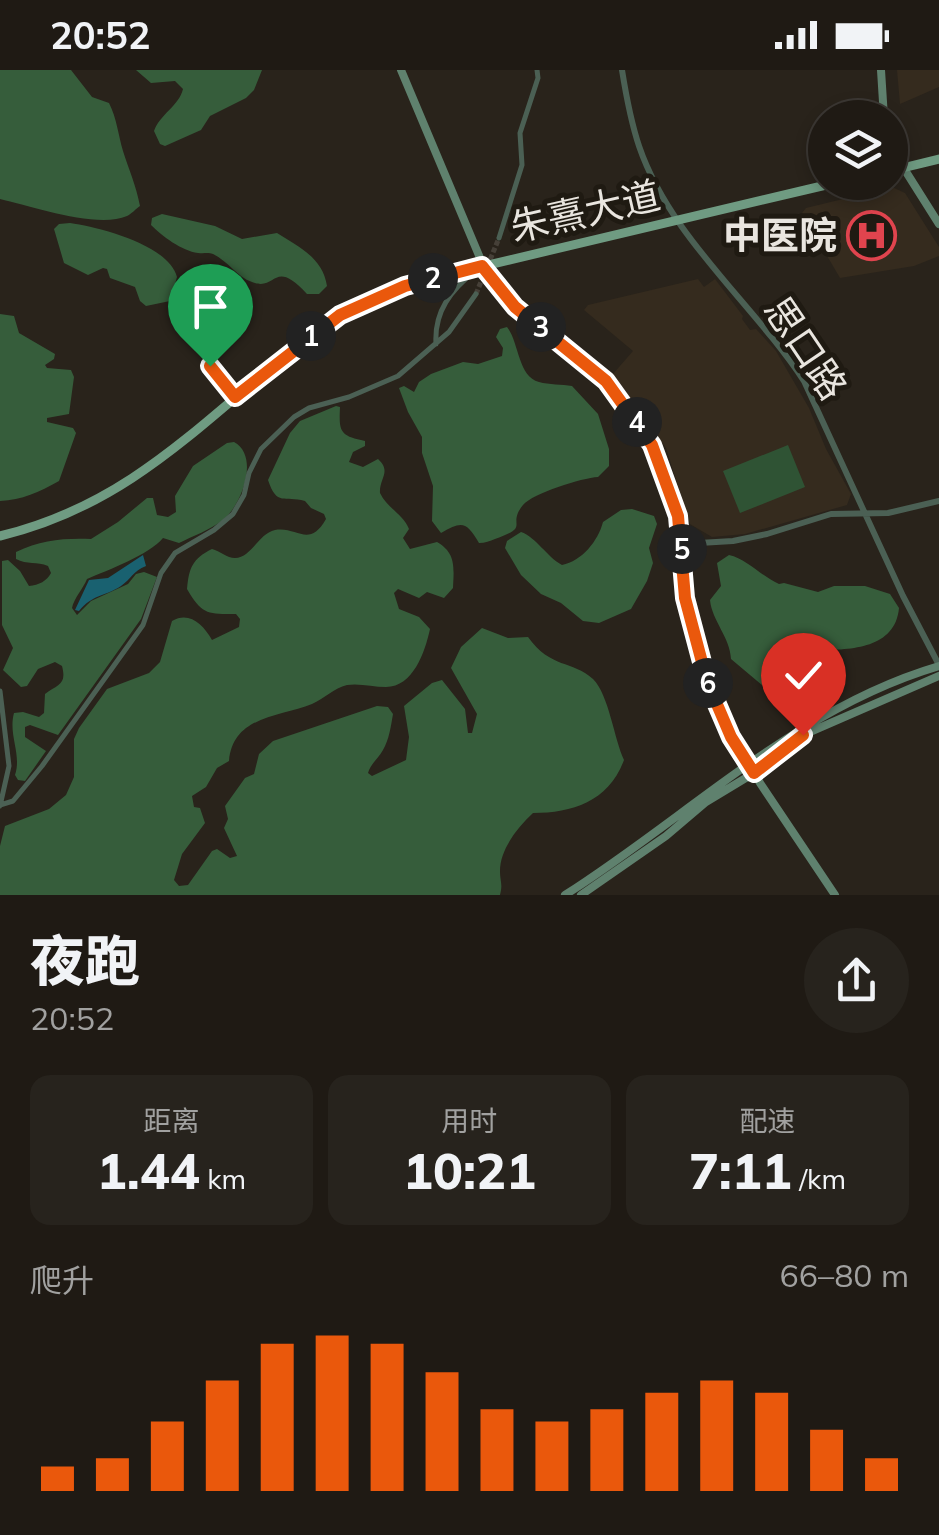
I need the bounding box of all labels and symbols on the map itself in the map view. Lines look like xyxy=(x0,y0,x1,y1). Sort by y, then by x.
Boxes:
street label: 朱熹大道 xyxy=(506,171,664,251)
hospital icon: 中医院 xyxy=(846,209,898,261)
place label: 中医院 xyxy=(723,211,837,259)
pin: 2 xyxy=(408,253,458,303)
pin xyxy=(168,264,253,367)
street label: 思口路 xyxy=(754,287,858,409)
pin: 3 xyxy=(516,302,566,352)
pin: 1 xyxy=(286,311,336,361)
pin: 4 xyxy=(612,397,662,447)
pin: 5 xyxy=(657,524,707,574)
pin xyxy=(761,633,846,736)
pin: 6 xyxy=(683,658,733,708)

